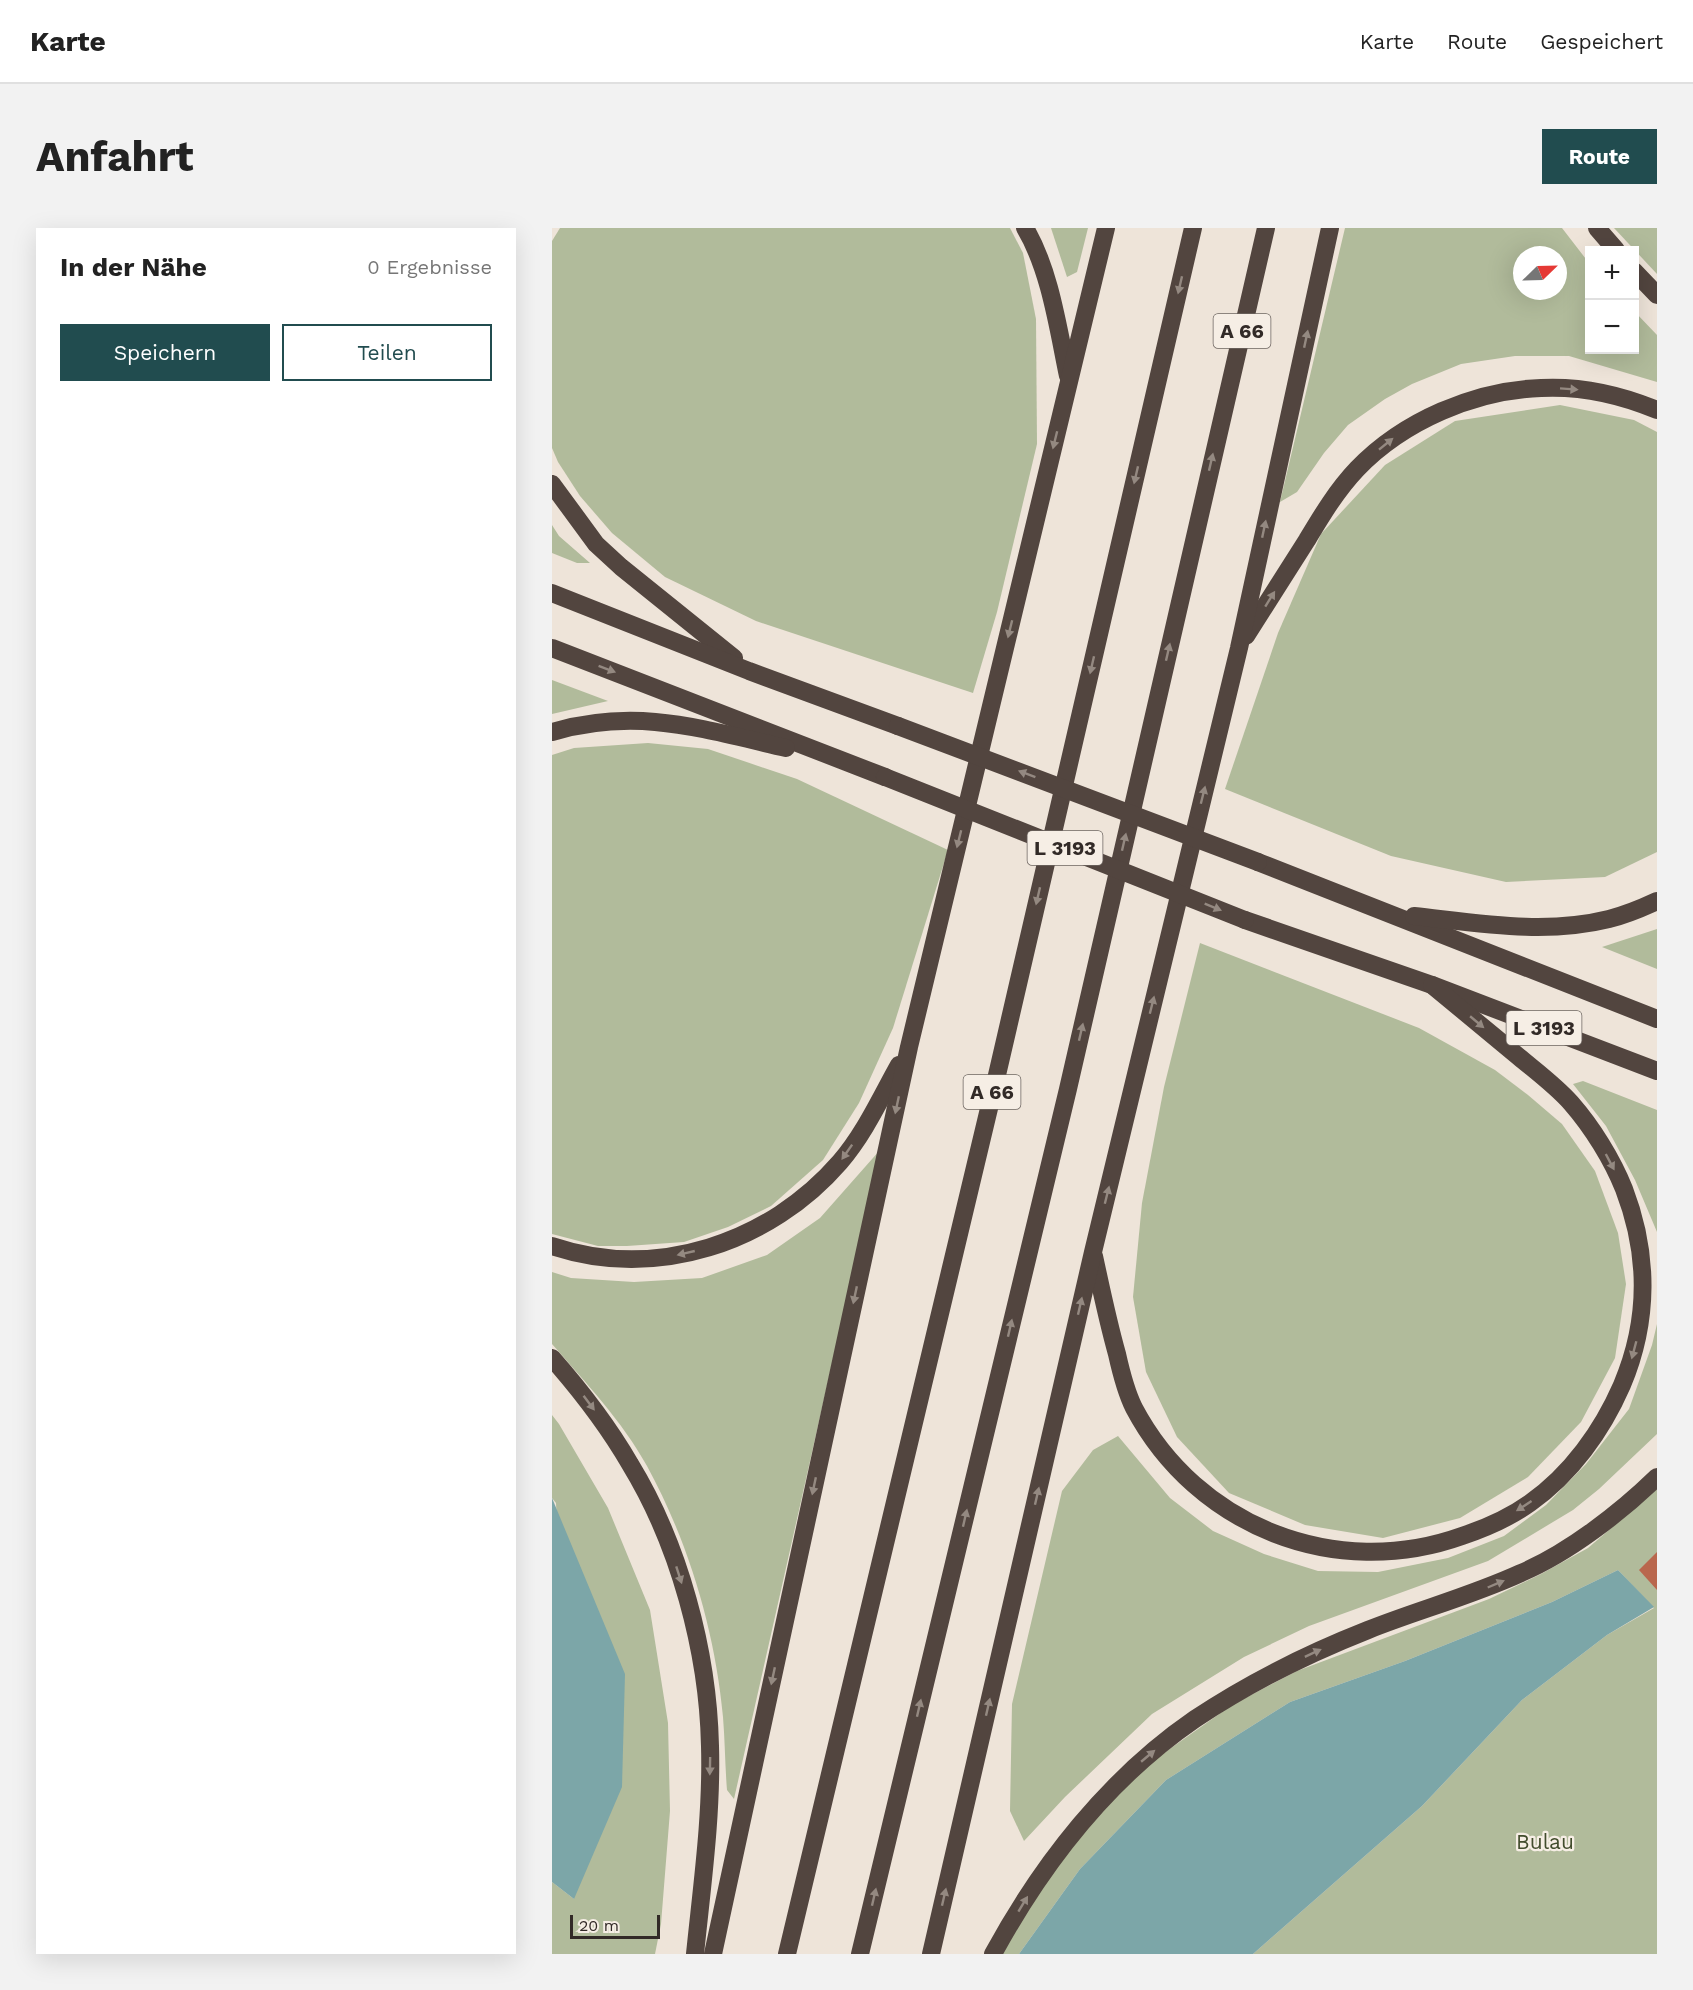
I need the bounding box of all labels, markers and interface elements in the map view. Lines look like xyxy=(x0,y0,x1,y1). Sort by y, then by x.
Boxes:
text: Karte xyxy=(30,25,106,58)
text: Karte xyxy=(1360,29,1414,54)
text: Route xyxy=(1447,29,1507,54)
text: Gespeichert xyxy=(1540,29,1663,54)
button: Route xyxy=(1542,129,1657,184)
text: Anfahrt xyxy=(36,132,194,181)
north arrow xyxy=(1513,246,1567,300)
map controls xyxy=(1585,246,1639,354)
button: + xyxy=(1585,246,1639,300)
text: In der Nähe xyxy=(60,252,207,282)
text: 0 Ergebnisse xyxy=(367,255,492,279)
one-way arrow xyxy=(1175,276,1185,294)
button: − xyxy=(1585,300,1639,354)
road number: A 66 xyxy=(1214,314,1270,348)
button: Speichern xyxy=(60,324,270,381)
button: Teilen xyxy=(282,324,492,381)
one-way arrow xyxy=(1302,329,1311,348)
one-way arrow xyxy=(1560,385,1579,394)
one-way arrow xyxy=(1050,431,1060,449)
one-way arrow xyxy=(1379,439,1394,451)
one-way arrow xyxy=(1207,452,1217,471)
one-way arrow xyxy=(1131,466,1141,484)
one-way arrow xyxy=(1260,520,1270,539)
one-way arrow xyxy=(1264,591,1275,607)
one-way arrow xyxy=(1004,620,1014,639)
one-way arrow xyxy=(1163,643,1173,661)
one-way arrow xyxy=(1087,656,1096,675)
one-way arrow xyxy=(598,664,616,674)
one-way arrow xyxy=(1018,769,1036,778)
one-way arrow xyxy=(1199,785,1208,804)
one-way arrow xyxy=(954,830,964,849)
road number: L 3193 xyxy=(1028,831,1102,865)
one-way arrow xyxy=(1120,833,1130,851)
one-way arrow xyxy=(1033,886,1043,905)
one-way arrow xyxy=(1204,903,1222,912)
one-way arrow xyxy=(1148,996,1158,1014)
road number: L 3193 xyxy=(1506,1011,1582,1045)
one-way arrow xyxy=(1469,1015,1484,1028)
one-way arrow xyxy=(1076,1023,1086,1041)
road number: A 66 xyxy=(964,1075,1020,1109)
one-way arrow xyxy=(892,1095,901,1114)
one-way arrow xyxy=(841,1143,853,1159)
one-way arrow xyxy=(1605,1154,1615,1171)
one-way arrow xyxy=(1102,1186,1112,1204)
one-way arrow xyxy=(677,1249,695,1259)
one-way arrow xyxy=(850,1286,860,1304)
one-way arrow xyxy=(1076,1297,1086,1316)
one-way arrow xyxy=(1006,1319,1016,1337)
one-way arrow xyxy=(1629,1341,1638,1359)
one-way arrow xyxy=(583,1395,595,1411)
one-way arrow xyxy=(809,1476,818,1495)
one-way arrow xyxy=(1032,1487,1042,1506)
one-way arrow xyxy=(1516,1501,1533,1512)
one-way arrow xyxy=(960,1509,970,1527)
one-way arrow xyxy=(675,1566,685,1584)
one-way arrow xyxy=(1487,1579,1505,1589)
one-way arrow xyxy=(1305,1649,1322,1658)
one-way arrow xyxy=(768,1667,777,1686)
one-way arrow xyxy=(984,1697,993,1716)
one-way arrow xyxy=(915,1698,925,1717)
one-way arrow xyxy=(1140,1749,1156,1762)
one-way arrow xyxy=(705,1757,715,1776)
park label: Bulau xyxy=(1516,1829,1574,1854)
one-way arrow xyxy=(869,1888,879,1906)
one-way arrow xyxy=(940,1888,950,1906)
one-way arrow xyxy=(1017,1896,1028,1912)
scale bar xyxy=(570,1912,660,1940)
text: 20 m xyxy=(579,1916,619,1935)

